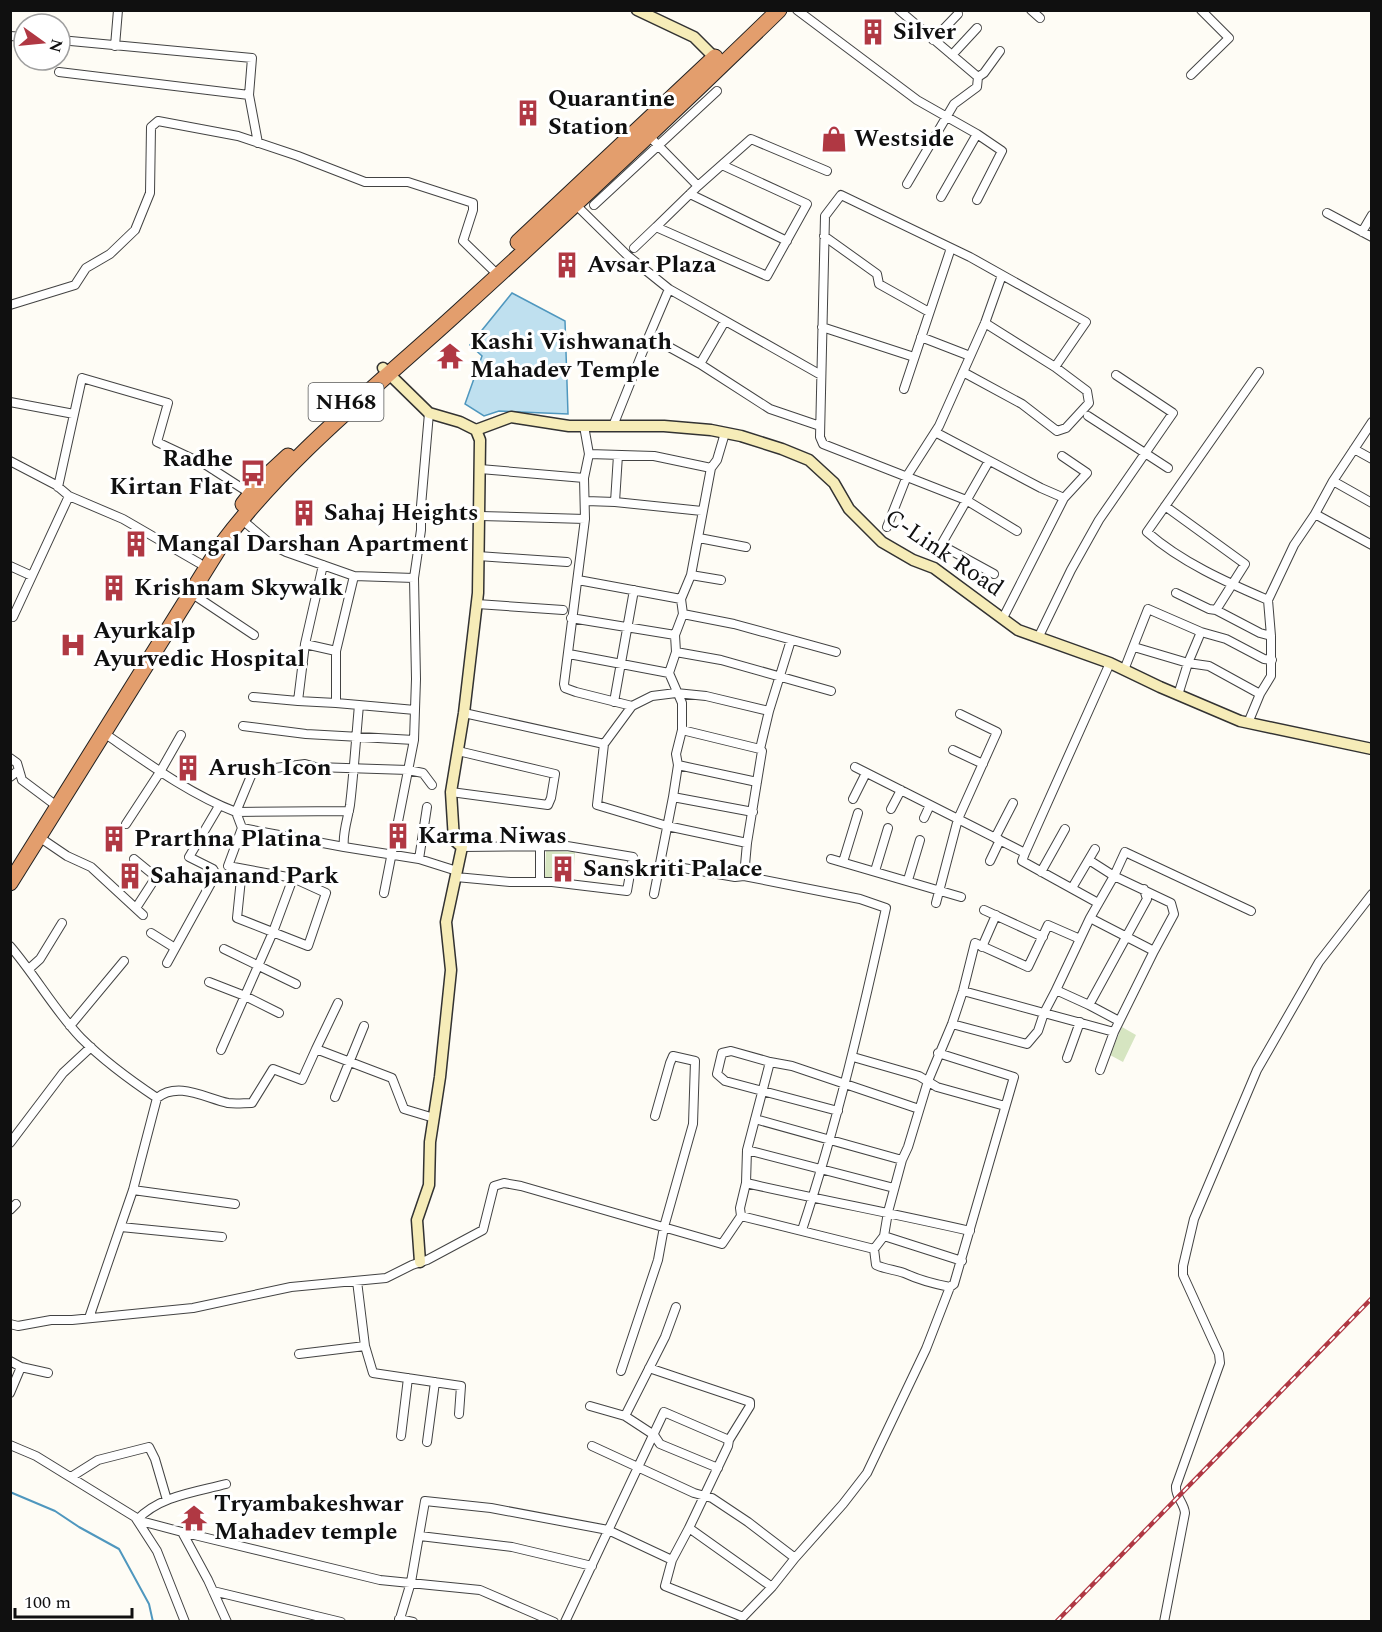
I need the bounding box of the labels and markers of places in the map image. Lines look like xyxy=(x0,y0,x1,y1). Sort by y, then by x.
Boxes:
place label: Silver xyxy=(893,14,957,50)
building icon: Silver xyxy=(858,17,888,47)
place label: Quarantine Station xyxy=(548,81,675,145)
building icon: Quarantine Station xyxy=(513,98,543,128)
place label: Westside xyxy=(854,121,954,157)
shop icon: Westside xyxy=(819,124,849,154)
place label: Avsar Plaza xyxy=(587,247,717,283)
building icon: Avsar Plaza xyxy=(552,250,582,280)
place label: Kashi Vishwanath Mahadev Temple xyxy=(470,324,672,388)
temple icon: Kashi Vishwanath Mahadev Temple xyxy=(435,341,465,371)
place label: Radhe Kirtan Flat xyxy=(110,441,233,505)
bus stop icon: Radhe Kirtan Flat xyxy=(238,458,268,488)
place label: Sahaj Heights xyxy=(324,495,479,531)
building icon: Sahaj Heights xyxy=(289,498,319,528)
place label: Mangal Darshan Apartment xyxy=(156,526,469,562)
building icon: Mangal Darshan Apartment xyxy=(121,529,151,559)
place label: Krishnam Skywalk xyxy=(134,570,344,606)
building icon: Krishnam Skywalk xyxy=(99,573,129,603)
place label: Ayurkalp Ayurvedic Hospital xyxy=(93,613,305,677)
hospital icon: Ayurkalp Ayurvedic Hospital xyxy=(58,630,88,660)
place label: Arush Icon xyxy=(208,750,332,786)
building icon: Arush Icon xyxy=(173,753,203,783)
place label: Karma Niwas xyxy=(418,818,567,854)
place label: Prarthna Platina xyxy=(134,821,322,857)
building icon: Karma Niwas xyxy=(383,821,413,851)
building icon: Prarthna Platina xyxy=(99,824,129,854)
place label: Sanskriti Palace xyxy=(583,851,762,887)
building icon: Sanskriti Palace xyxy=(548,854,578,884)
place label: Sahajanand Park xyxy=(150,858,339,894)
building icon: Sahajanand Park xyxy=(115,861,145,891)
place label: Tryambakeshwar Mahadev temple xyxy=(214,1486,404,1550)
temple icon: Tryambakeshwar Mahadev temple xyxy=(179,1503,209,1533)

